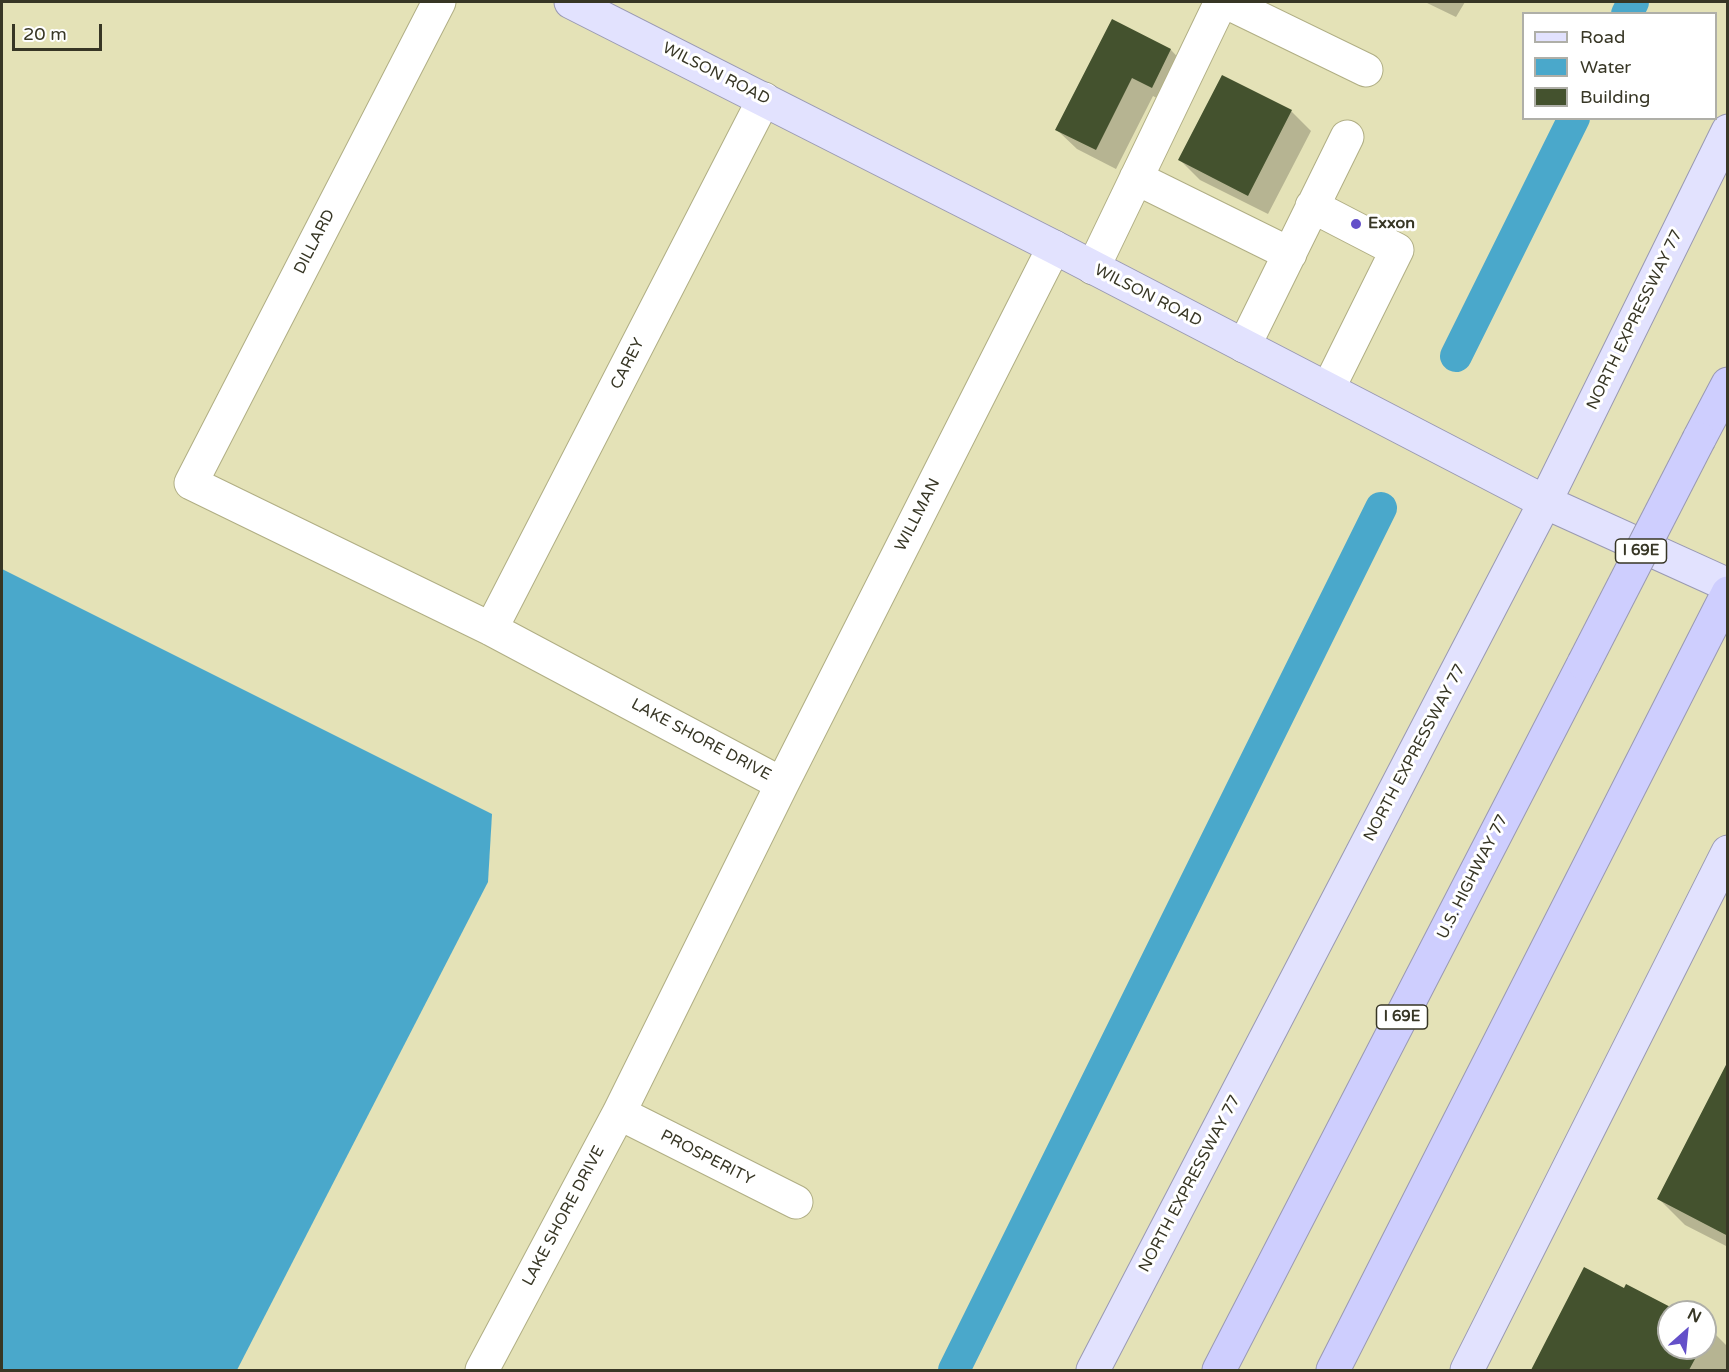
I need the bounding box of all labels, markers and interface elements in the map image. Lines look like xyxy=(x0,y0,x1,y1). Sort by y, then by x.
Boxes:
scale bar xyxy=(15,12,105,50)
legend xyxy=(1522,12,1717,120)
text: 20 m xyxy=(23,23,67,45)
text: Road xyxy=(1580,26,1625,48)
street label: WILSON ROAD xyxy=(659,39,773,109)
text: Water xyxy=(1580,56,1631,78)
text: Building xyxy=(1580,86,1650,108)
street label: DILLARD xyxy=(291,206,339,278)
place label: Exxon xyxy=(1368,214,1415,234)
marker: Exxon xyxy=(1349,217,1363,231)
street label: NORTH EXPRESSWAY 77 xyxy=(1583,227,1687,413)
street label: WILSON ROAD xyxy=(1091,261,1205,331)
street label: CAREY xyxy=(607,335,649,393)
street label: WILLMAN xyxy=(891,475,945,555)
road number: I 69E xyxy=(1616,539,1666,563)
street label: NORTH EXPRESSWAY 77 xyxy=(1360,661,1470,845)
street label: LAKE SHORE DRIVE xyxy=(628,695,774,785)
street label: U.S. HIGHWAY 77 xyxy=(1433,812,1513,942)
road number: I 69E xyxy=(1376,1005,1428,1029)
street label: NORTH EXPRESSWAY 77 xyxy=(1135,1092,1245,1276)
street label: PROSPERITY xyxy=(657,1126,757,1190)
street label: LAKE SHORE DRIVE xyxy=(519,1143,609,1289)
north arrow xyxy=(1657,1300,1717,1360)
text: N xyxy=(1684,1304,1705,1328)

